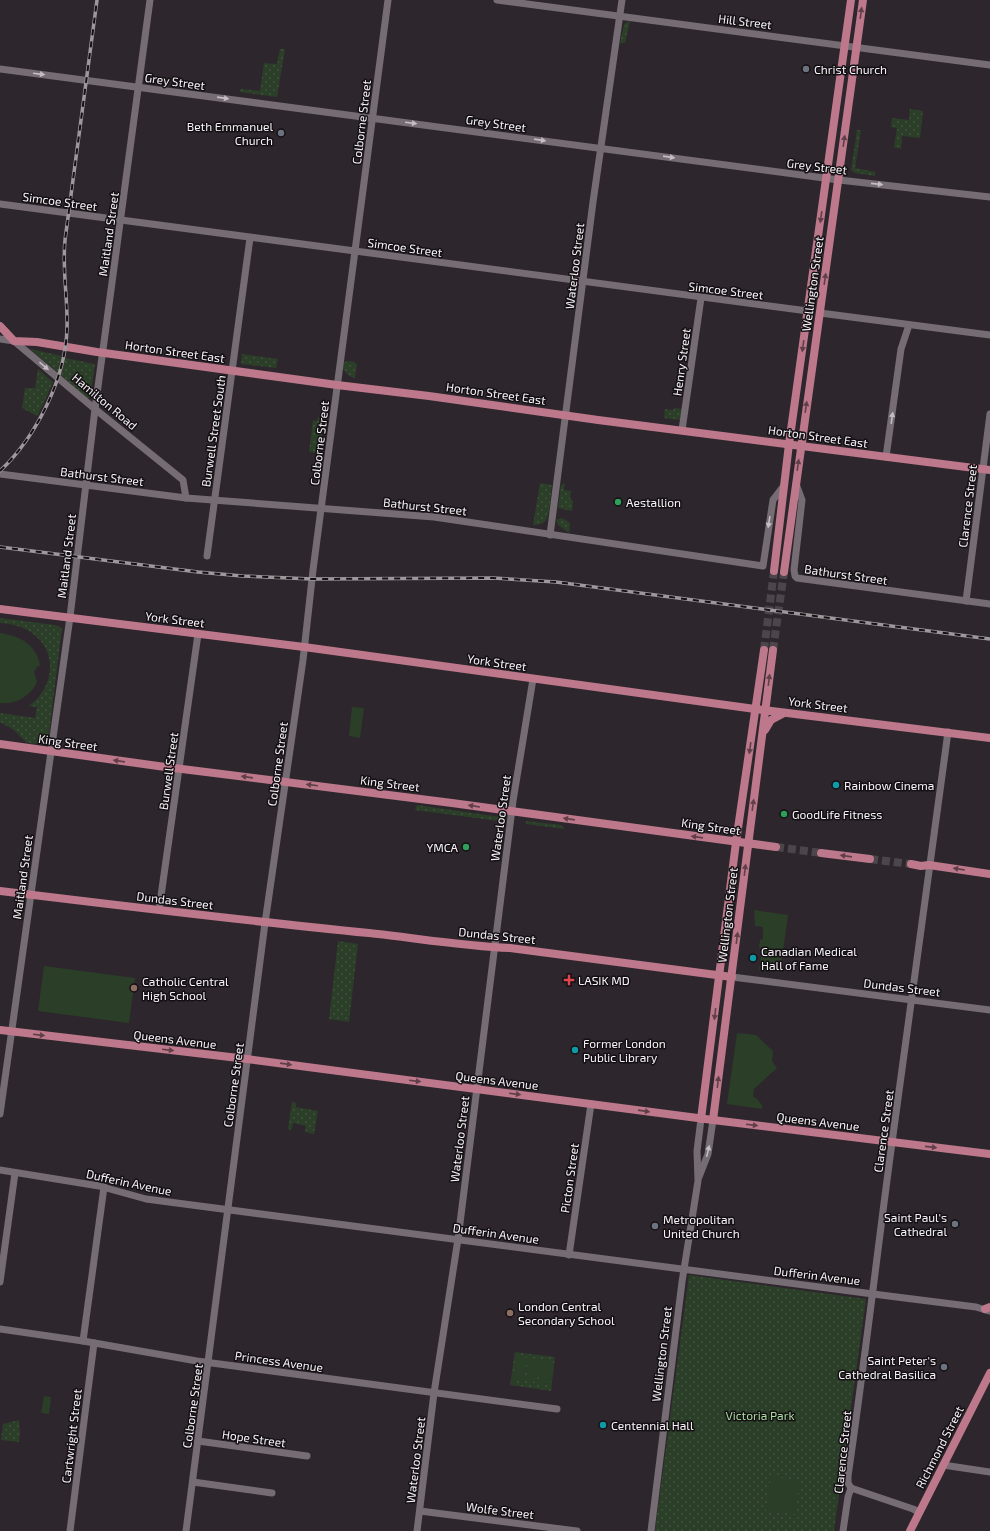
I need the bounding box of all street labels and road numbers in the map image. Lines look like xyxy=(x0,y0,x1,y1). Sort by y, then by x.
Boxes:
street label: Hill Street xyxy=(717,11,773,31)
street label: Grey Street xyxy=(144,70,206,92)
street label: Colborne Street xyxy=(349,78,373,165)
street label: Grey Street xyxy=(465,112,527,134)
street label: Grey Street xyxy=(786,155,848,177)
street label: Simcoe Street xyxy=(22,189,99,213)
street label: Maitland Street xyxy=(95,191,121,277)
street label: Waterloo Street xyxy=(562,222,586,310)
street label: Simcoe Street xyxy=(367,235,444,259)
street label: Wellington Street xyxy=(798,235,826,332)
street label: Simcoe Street xyxy=(688,278,765,302)
street label: Henry Street xyxy=(669,327,693,397)
street label: Horton Street East xyxy=(124,337,226,365)
street label: Hamilton Road xyxy=(70,370,140,432)
street label: Burwell Street South xyxy=(198,374,228,488)
street label: Horton Street East xyxy=(445,379,547,407)
street label: Colborne Street xyxy=(307,399,331,486)
street label: Horton Street East xyxy=(767,422,869,450)
street label: Clarence Street xyxy=(955,463,979,548)
street label: Bathurst Street xyxy=(59,464,145,488)
street label: Bathurst Street xyxy=(383,495,468,517)
street label: Maitland Street xyxy=(54,513,78,599)
street label: Bathurst Street xyxy=(803,561,889,587)
street label: York Street xyxy=(145,608,206,630)
street label: York Street xyxy=(466,651,528,673)
street label: York Street xyxy=(788,693,849,715)
street label: Colborne Street xyxy=(264,720,290,807)
street label: King Street xyxy=(37,731,99,753)
street label: Burwell Street xyxy=(156,731,180,811)
street label: King Street xyxy=(359,772,421,794)
street label: Waterloo Street xyxy=(487,774,513,862)
street label: King Street xyxy=(680,815,742,837)
street label: Maitland Street xyxy=(9,834,35,920)
street label: Wellington Street xyxy=(714,866,740,963)
street label: Dundas Street xyxy=(136,888,215,912)
street label: Dundas Street xyxy=(458,924,537,946)
street label: Dundas Street xyxy=(863,975,942,999)
street label: Queens Avenue xyxy=(133,1027,217,1052)
street label: Colborne Street xyxy=(220,1041,246,1128)
street label: Queens Avenue xyxy=(455,1068,539,1093)
street label: Clarence Street xyxy=(870,1088,896,1173)
street label: Waterloo Street xyxy=(447,1095,471,1183)
street label: Queens Avenue xyxy=(776,1109,860,1134)
street label: Picton Street xyxy=(557,1142,581,1214)
street label: Dufferin Avenue xyxy=(85,1166,173,1198)
street label: Dufferin Avenue xyxy=(452,1220,540,1246)
street label: Dufferin Avenue xyxy=(773,1263,861,1287)
street label: Wellington Street xyxy=(648,1305,674,1402)
street label: Princess Avenue xyxy=(234,1348,324,1374)
street label: Colborne Street xyxy=(179,1362,205,1449)
street label: Cartwright Street xyxy=(58,1388,84,1484)
street label: Richmond Street xyxy=(912,1403,966,1490)
street label: Clarence Street xyxy=(831,1409,853,1494)
street label: Waterloo Street xyxy=(403,1416,427,1504)
street label: Hope Street xyxy=(221,1427,287,1449)
street label: Wolfe Street xyxy=(465,1499,535,1521)

